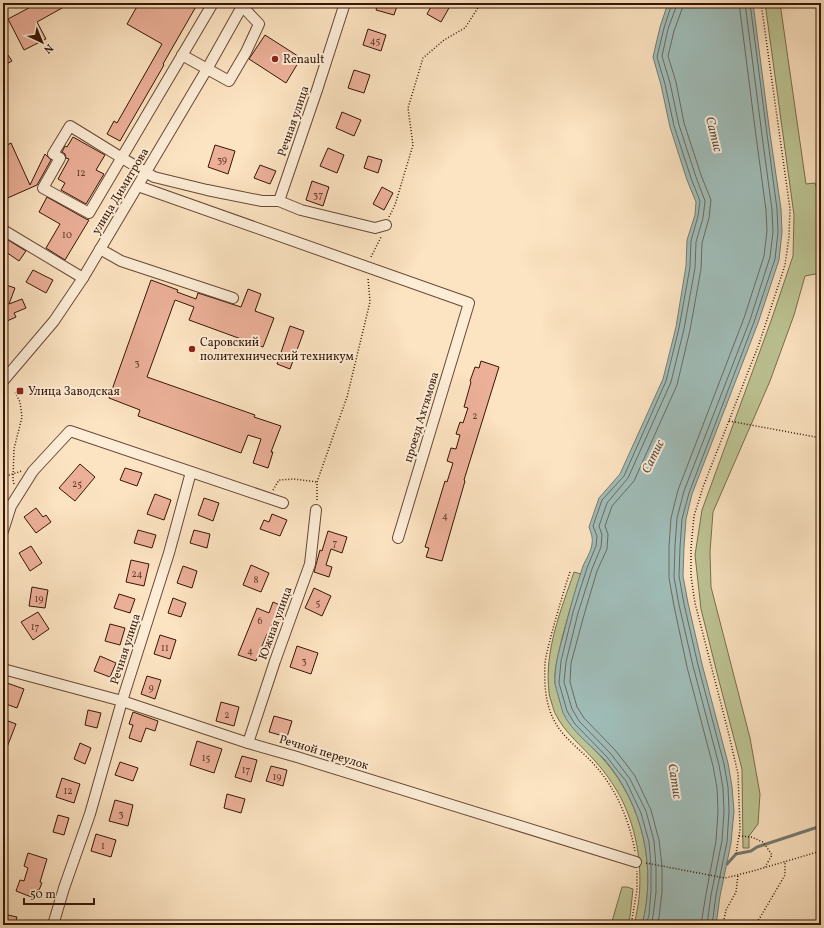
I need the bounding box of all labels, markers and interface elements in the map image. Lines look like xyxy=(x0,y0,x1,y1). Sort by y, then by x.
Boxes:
north arrow xyxy=(22,22,62,62)
house number: 45 xyxy=(370,34,380,48)
text: N xyxy=(40,40,56,56)
place label: Renault xyxy=(283,52,324,68)
marker: Renault xyxy=(270,54,280,64)
street label: Речная улица xyxy=(274,84,314,159)
water label: Сатис xyxy=(700,115,726,154)
street label: улица Димитрова xyxy=(89,145,153,238)
house number: 39 xyxy=(217,153,227,167)
house number: 12 xyxy=(76,166,86,180)
house number: 37 xyxy=(313,188,323,202)
house number: 10 xyxy=(62,228,72,242)
place label: Саровский политехнический техникум xyxy=(200,335,354,365)
marker: Саровский политехнический техникум xyxy=(187,344,197,354)
house number: 3 xyxy=(134,356,140,370)
street label: проезд Ахтямова xyxy=(401,370,443,465)
place label: Улица Заводская xyxy=(28,384,120,400)
marker: Улица Заводская xyxy=(15,386,25,396)
house number: 2 xyxy=(472,409,478,423)
water label: Сатис xyxy=(638,437,670,477)
house number: 25 xyxy=(72,477,82,491)
house number: 4 xyxy=(442,509,448,523)
house number: 7 xyxy=(333,536,338,550)
house number: 24 xyxy=(131,567,143,581)
house number: 8 xyxy=(253,573,259,587)
street label: Южная улица xyxy=(255,585,297,662)
house number: 19 xyxy=(34,592,44,606)
house number: 5 xyxy=(316,596,321,610)
street label: Речная улица xyxy=(107,612,145,687)
house number: 6 xyxy=(257,614,263,628)
house number: 17 xyxy=(31,620,40,634)
house number: 11 xyxy=(161,641,169,655)
house number: 4 xyxy=(247,644,253,658)
house number: 3 xyxy=(301,654,307,668)
house number: 9 xyxy=(148,681,154,695)
house number: 2 xyxy=(224,708,230,722)
street label: Речной переулок xyxy=(277,732,371,774)
house number: 15 xyxy=(202,751,211,765)
water label: Сатис xyxy=(662,762,686,801)
house number: 17 xyxy=(242,763,251,777)
house number: 19 xyxy=(272,770,282,784)
house number: 12 xyxy=(63,784,73,798)
house number: 3 xyxy=(118,807,124,821)
house number: 1 xyxy=(101,839,105,853)
scale bar xyxy=(24,880,94,906)
text: 50 m xyxy=(30,887,56,903)

